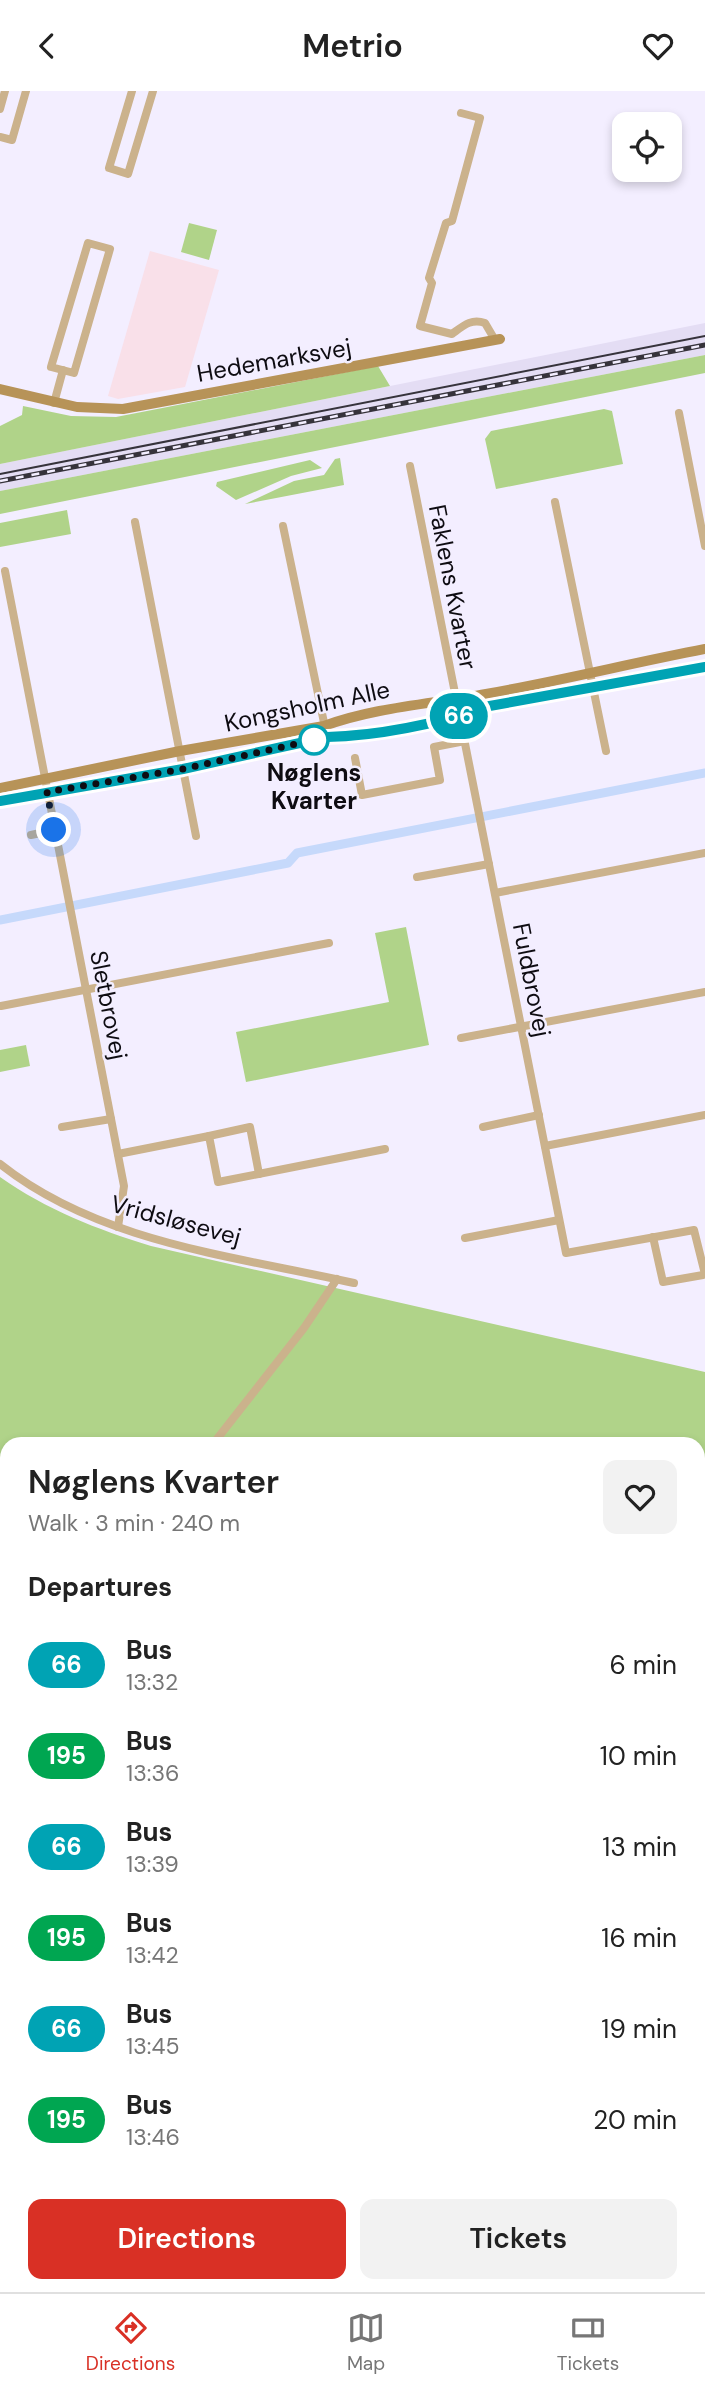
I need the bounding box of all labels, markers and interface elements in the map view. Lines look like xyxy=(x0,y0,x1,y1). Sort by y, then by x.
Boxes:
text: Metrio xyxy=(302,25,403,67)
icon: back xyxy=(28,27,66,65)
icon: heart xyxy=(639,27,677,65)
map controls xyxy=(612,112,682,182)
button: locate xyxy=(612,112,682,182)
street label: Hedemarksvej xyxy=(194,331,354,389)
street label: Faklens Kvarter xyxy=(422,502,484,672)
street label: Kongsholm Alle xyxy=(222,673,392,739)
line badge: 66 xyxy=(428,693,490,739)
text: 66 xyxy=(444,700,474,731)
marker: Nøglens Kvarter xyxy=(299,725,329,755)
place label: Nøglens Kvarter xyxy=(267,757,361,816)
your location xyxy=(36,812,71,847)
street label: Fuldbrovej xyxy=(506,920,558,1040)
street label: Sletbrovej xyxy=(83,948,135,1062)
street label: Vridsløsevej xyxy=(108,1188,244,1252)
text: Nøglens Kvarter xyxy=(28,1460,279,1503)
button: heart xyxy=(603,1460,677,1534)
text: Walk · 3 min · 240 m xyxy=(28,1508,240,1538)
text: Departures xyxy=(28,1570,172,1604)
text: Bus xyxy=(126,1633,172,1667)
text: 6 min xyxy=(609,1648,677,1682)
text: 66 xyxy=(51,1649,82,1680)
text: 13:32 xyxy=(126,1667,178,1697)
text: Bus xyxy=(126,1724,172,1758)
text: 10 min xyxy=(600,1739,677,1773)
text: 195 xyxy=(47,1740,86,1771)
text: 13:36 xyxy=(126,1758,179,1788)
text: Bus xyxy=(126,1815,172,1849)
text: 13 min xyxy=(602,1830,677,1864)
text: 66 xyxy=(51,1831,82,1862)
text: 13:39 xyxy=(126,1849,179,1879)
text: Bus xyxy=(126,1906,172,1940)
text: 16 min xyxy=(601,1921,677,1955)
text: 195 xyxy=(47,1922,86,1953)
text: 13:42 xyxy=(126,1940,179,1970)
text: Bus xyxy=(126,1997,172,2031)
text: 19 min xyxy=(601,2012,677,2046)
text: 66 xyxy=(51,2013,82,2044)
text: 13:45 xyxy=(126,2031,179,2061)
text: Bus xyxy=(126,2088,172,2122)
text: 20 min xyxy=(593,2103,677,2137)
text: 195 xyxy=(47,2104,86,2135)
text: 13:46 xyxy=(126,2122,180,2152)
button: Directions xyxy=(28,2199,346,2279)
button: Tickets xyxy=(360,2199,677,2279)
tab: Directions xyxy=(86,2309,175,2376)
tab: Map xyxy=(347,2309,385,2376)
tab: Tickets xyxy=(557,2309,619,2376)

